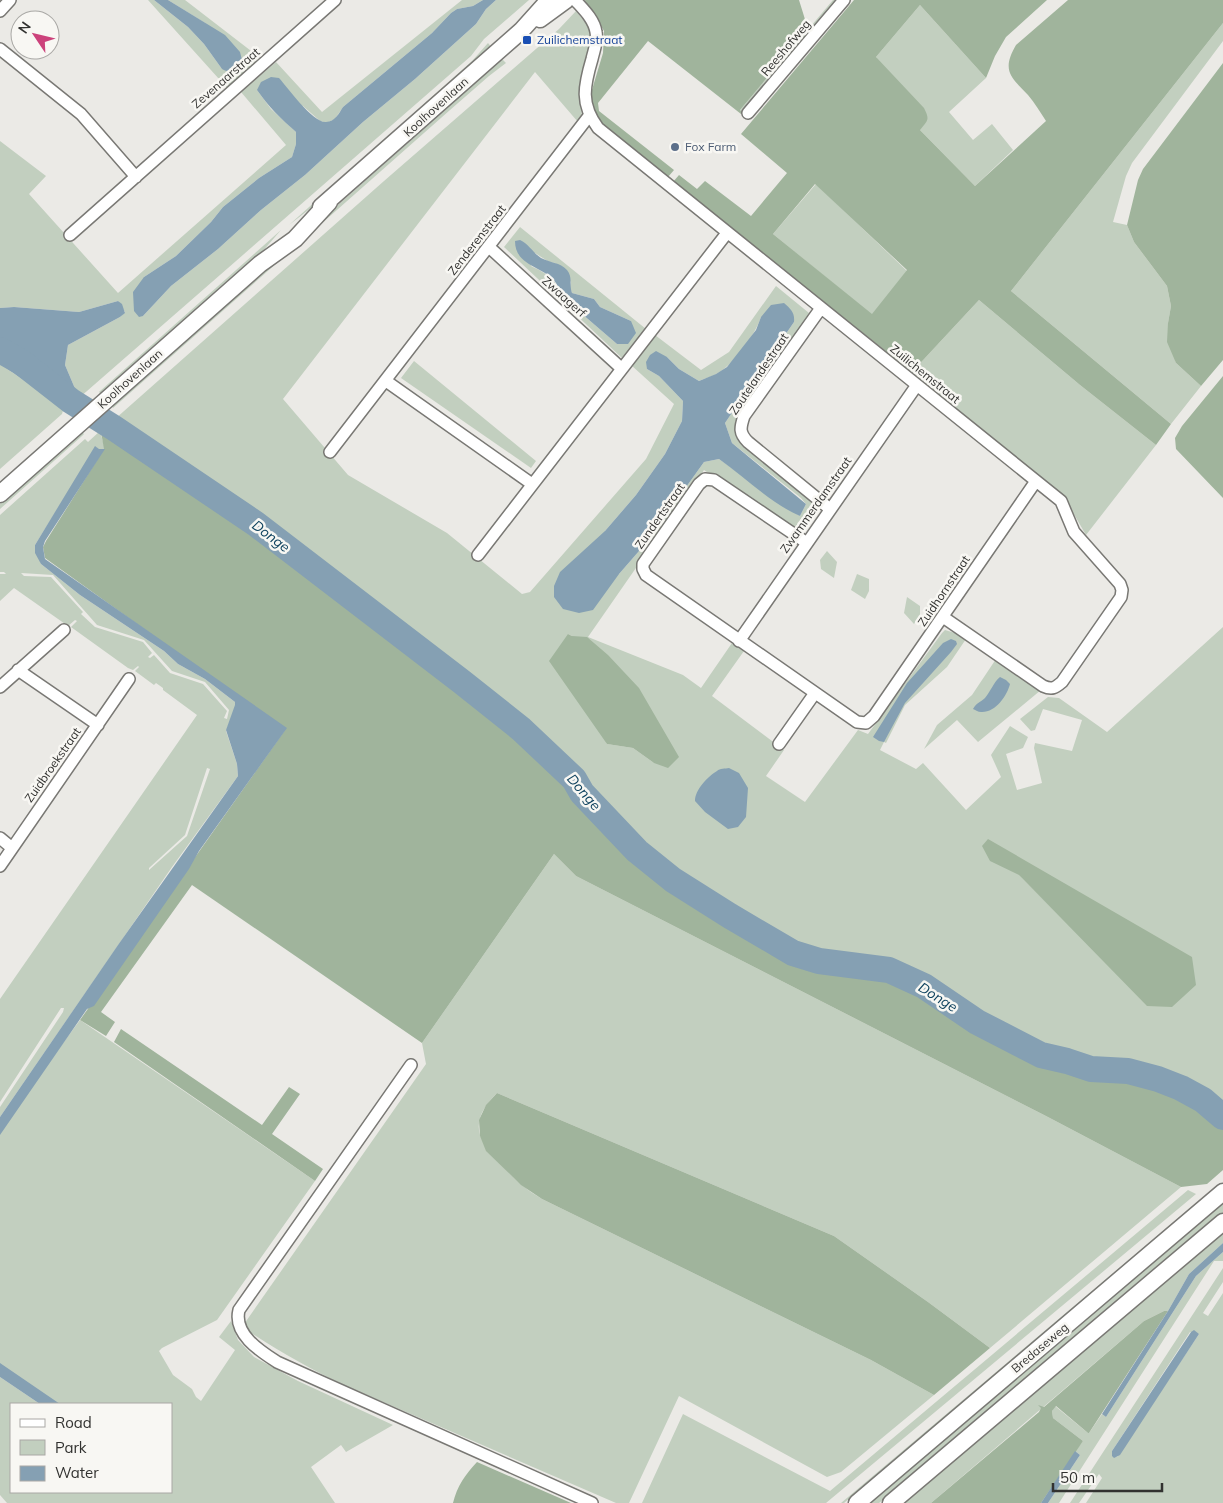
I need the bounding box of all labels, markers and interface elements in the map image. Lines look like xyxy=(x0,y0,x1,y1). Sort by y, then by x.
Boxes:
north arrow xyxy=(10,10,60,60)
street label: Reeshofweg xyxy=(758,16,814,79)
text: N xyxy=(14,18,35,37)
place label: Zuilichemstraat xyxy=(537,32,623,47)
marker: Zuilichemstraat xyxy=(521,34,533,46)
street label: Zevenaarstraat xyxy=(189,44,263,111)
street label: Koolhovenlaan xyxy=(400,74,471,140)
place label: Fox Farm xyxy=(685,139,736,154)
marker: Fox Farm xyxy=(669,141,681,153)
street label: Zenderenstraat xyxy=(445,202,509,278)
street label: Zwaagerf xyxy=(539,273,590,321)
street label: Zoutelandestraat xyxy=(726,330,791,417)
street label: Zuilichemstraat xyxy=(887,341,963,406)
street label: Koolhovenlaan xyxy=(94,346,165,412)
street label: Zwammerdamstraat xyxy=(777,454,854,556)
street label: Zundertstraat xyxy=(631,480,688,551)
water label: Donge xyxy=(249,516,294,556)
street label: Zuidhornstraat xyxy=(914,552,973,629)
street label: Zuidbroekstraat xyxy=(21,724,84,805)
water label: Donge xyxy=(563,770,605,814)
water label: Donge xyxy=(915,978,961,1016)
street label: Bredaseweg xyxy=(1008,1319,1071,1376)
legend xyxy=(10,1403,172,1493)
text: Road xyxy=(55,1413,92,1432)
text: Park xyxy=(55,1438,87,1457)
scale bar xyxy=(1053,1460,1162,1492)
text: Water xyxy=(55,1463,99,1482)
text: 50 m xyxy=(1060,1468,1095,1487)

